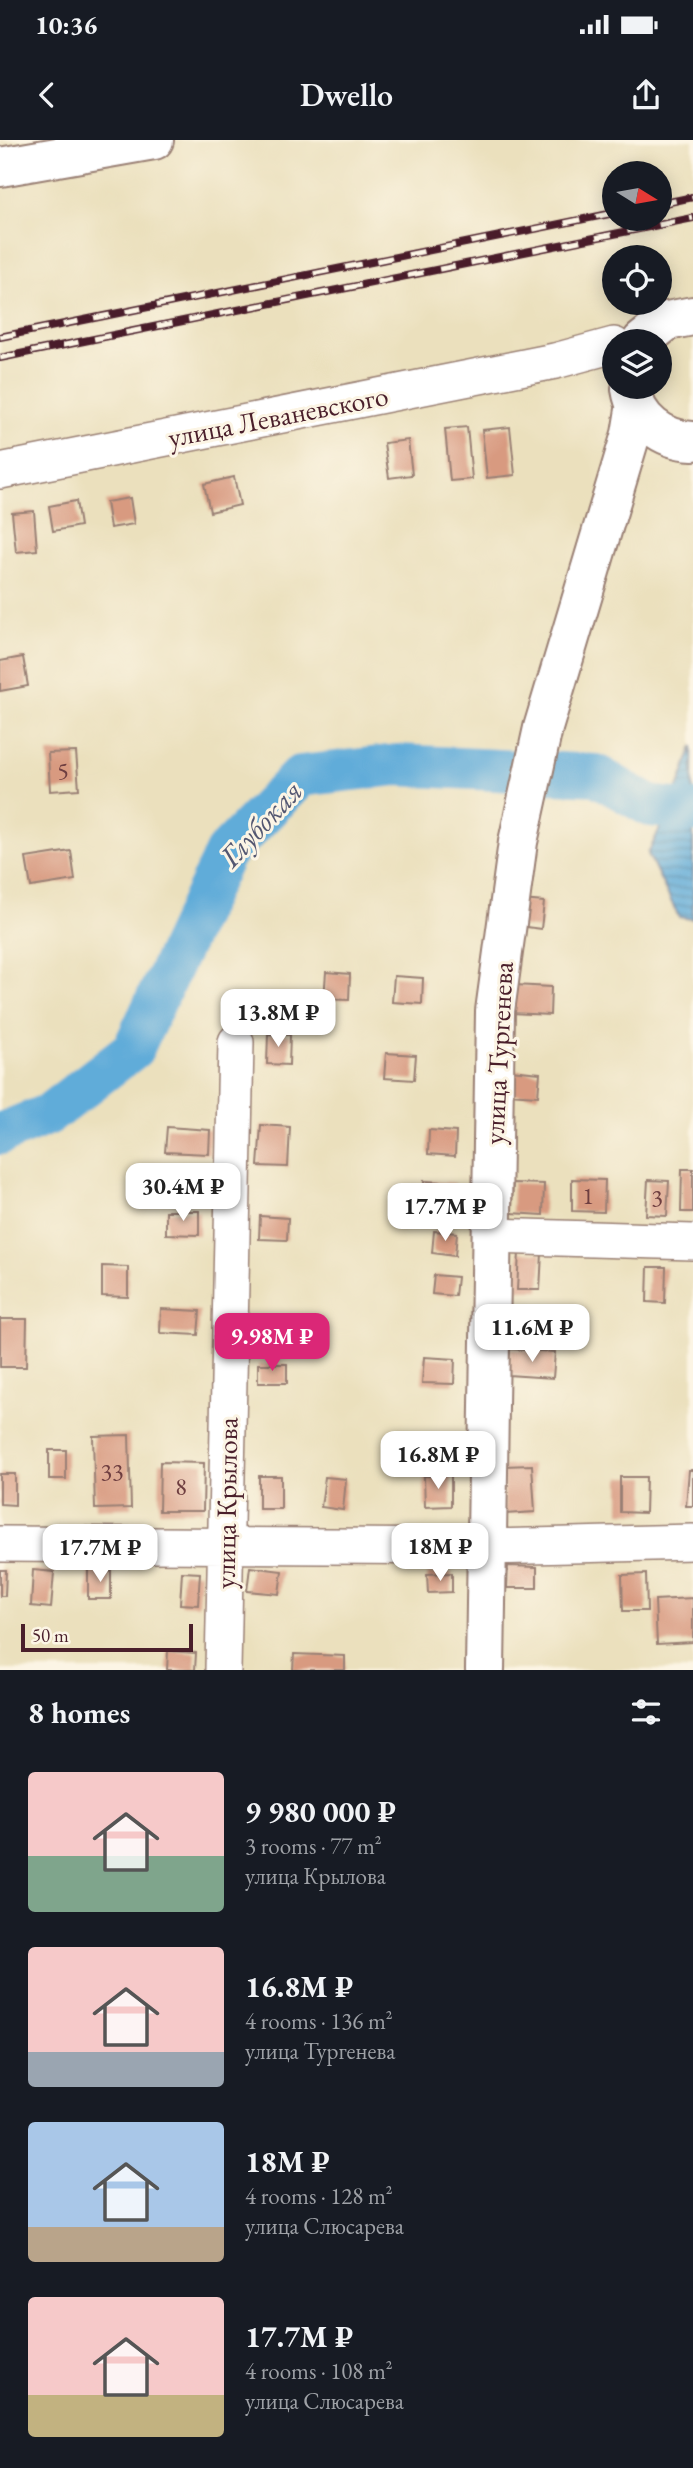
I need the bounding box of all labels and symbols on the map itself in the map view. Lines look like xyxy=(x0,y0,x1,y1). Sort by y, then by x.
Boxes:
north arrow xyxy=(602,161,672,231)
street label: улица Леваневского xyxy=(165,377,391,455)
house number: 5 xyxy=(57,755,69,786)
water label: Глубокая xyxy=(210,772,311,876)
street label: улица Тургенева xyxy=(475,960,521,1145)
pin: 13.8M ₽ xyxy=(213,990,343,1049)
pin: 30.4M ₽ xyxy=(118,1164,248,1223)
house number: 1 xyxy=(582,1180,594,1211)
house number: 3 xyxy=(651,1182,663,1213)
pin: 17.7M ₽ xyxy=(380,1184,510,1243)
pin: 11.6M ₽ xyxy=(467,1304,597,1364)
pin: 9.98M ₽ xyxy=(207,1314,337,1373)
street label: улица Крылова xyxy=(207,1416,246,1589)
pin: 16.8M ₽ xyxy=(373,1432,503,1491)
house number: 33 xyxy=(100,1456,124,1487)
house number: 8 xyxy=(175,1471,187,1502)
pin: 17.7M ₽ xyxy=(35,1524,165,1584)
pin: 18M ₽ xyxy=(391,1524,489,1583)
scale bar xyxy=(21,1621,192,1653)

